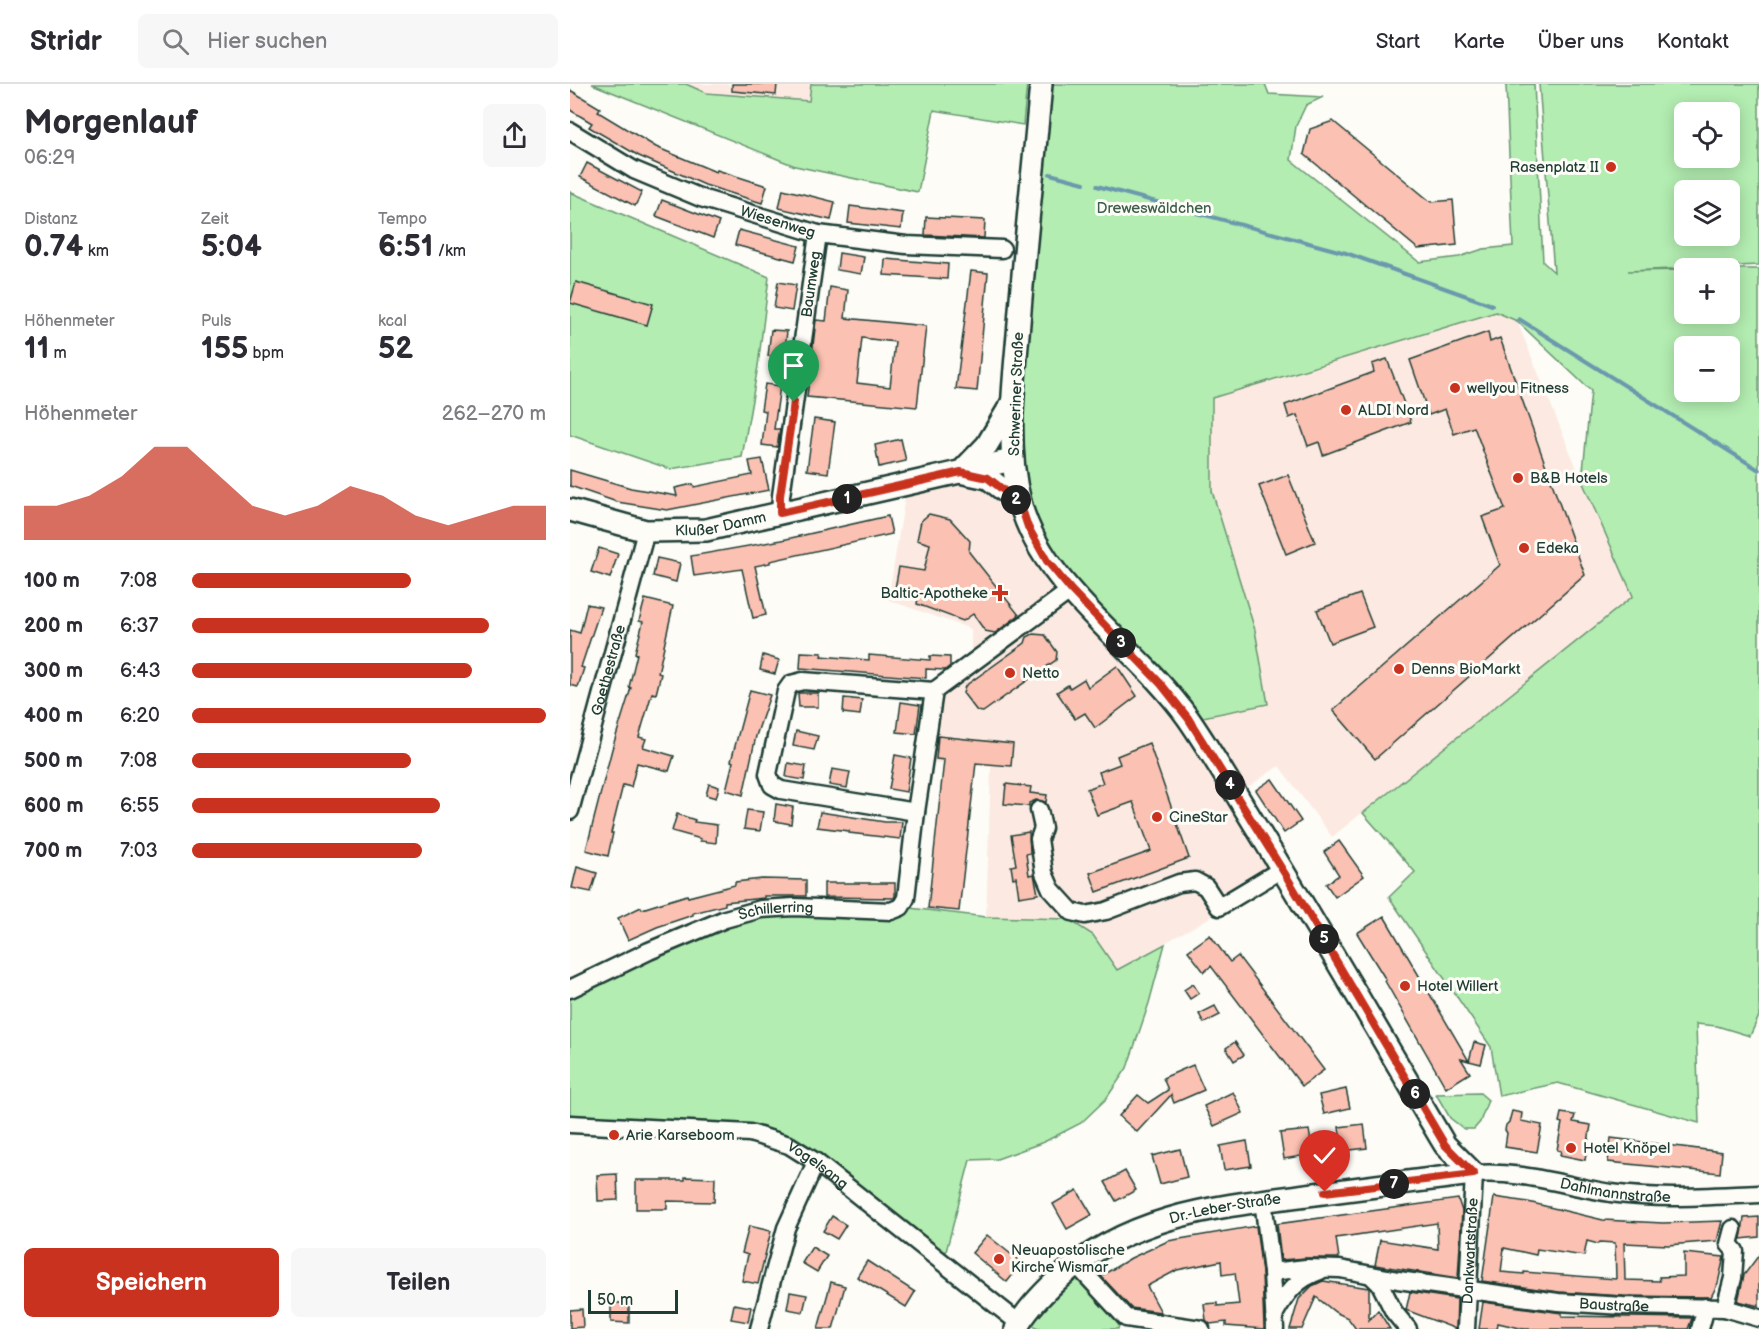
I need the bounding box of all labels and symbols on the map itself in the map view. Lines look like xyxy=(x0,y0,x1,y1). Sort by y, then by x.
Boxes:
place label: Rasenplatz II xyxy=(1510,158,1599,177)
marker: Rasenplatz II xyxy=(1604,160,1618,174)
park label: Dreweswäldchen xyxy=(1096,199,1212,218)
street label: Wiesenweg xyxy=(738,202,818,243)
street label: Baumweg xyxy=(797,250,826,319)
street label: Schweriner Straße xyxy=(1005,332,1028,456)
pin xyxy=(768,340,819,402)
place label: wellyou Fitness xyxy=(1467,379,1570,398)
marker: wellyou Fitness xyxy=(1448,381,1462,395)
place label: ALDI Nord xyxy=(1358,401,1429,420)
marker: ALDI Nord xyxy=(1339,403,1353,417)
place label: B&B Hotels xyxy=(1530,469,1608,488)
marker: B&B Hotels xyxy=(1511,471,1525,485)
pin: 1 xyxy=(832,484,862,514)
pin: 2 xyxy=(1001,485,1031,515)
street label: Klußer Damm xyxy=(675,508,768,541)
place label: Edeka xyxy=(1536,539,1579,558)
marker: Edeka xyxy=(1517,541,1531,555)
place label: Baltic-Apotheke xyxy=(880,584,988,603)
marker: Baltic-Apotheke xyxy=(993,586,1007,600)
street label: Goethestraße xyxy=(587,623,630,718)
pin: 3 xyxy=(1106,628,1136,658)
place label: Denns BioMarkt xyxy=(1411,660,1521,679)
marker: Denns BioMarkt xyxy=(1392,662,1406,676)
place label: Netto xyxy=(1022,664,1059,683)
marker: Netto xyxy=(1003,666,1017,680)
pin: 4 xyxy=(1215,770,1245,800)
place label: CineStar xyxy=(1169,808,1228,827)
marker: CineStar xyxy=(1150,810,1164,824)
street label: Schillerring xyxy=(736,898,814,925)
pin: 5 xyxy=(1309,924,1339,954)
place label: Hotel Willert xyxy=(1417,977,1499,996)
marker: Hotel Willert xyxy=(1398,979,1412,993)
pin: 6 xyxy=(1400,1079,1430,1109)
place label: Arie Karseboom xyxy=(626,1126,735,1145)
marker: Arie Karseboom xyxy=(607,1128,621,1142)
pin xyxy=(1299,1130,1350,1192)
street label: Vogelsang xyxy=(783,1137,852,1194)
place label: Hotel Knöpel xyxy=(1583,1139,1670,1158)
marker: Hotel Knöpel xyxy=(1564,1141,1578,1155)
pin: 7 xyxy=(1379,1169,1409,1199)
street label: Dahlmannstraße xyxy=(1558,1174,1671,1207)
street label: Dr.-Leber-Straße xyxy=(1167,1189,1282,1229)
street label: Dankwartstraße xyxy=(1458,1197,1483,1305)
place label: Neuapostolische Kirche Wismar xyxy=(1011,1241,1125,1277)
marker: Neuapostolische Kirche Wismar xyxy=(992,1252,1006,1266)
scale bar xyxy=(588,1287,678,1314)
street label: Baustraße xyxy=(1579,1294,1649,1317)

